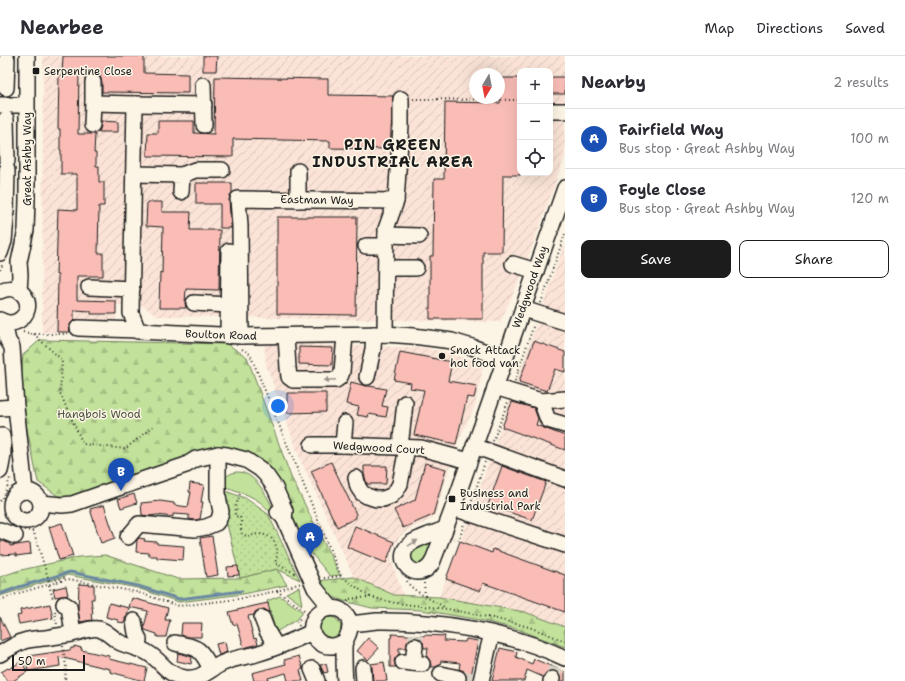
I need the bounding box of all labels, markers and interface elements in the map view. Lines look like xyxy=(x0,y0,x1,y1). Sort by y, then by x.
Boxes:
text: Nearbee xyxy=(20,15,104,40)
text: Map xyxy=(705,19,735,37)
text: Directions xyxy=(757,19,823,37)
text: Saved xyxy=(845,19,885,37)
place label: Serpentine Close xyxy=(44,64,132,79)
marker: Serpentine Close xyxy=(31,66,41,76)
north arrow xyxy=(469,68,505,104)
map controls xyxy=(517,68,553,176)
button: + xyxy=(517,68,553,104)
text: Nearby xyxy=(581,71,646,93)
text: 2 results xyxy=(833,74,889,91)
button: − xyxy=(517,104,553,140)
street label: Great Ashby Way xyxy=(20,112,35,206)
text: Fairfield Way xyxy=(619,120,724,140)
text: A xyxy=(589,130,599,147)
text: 100 m xyxy=(850,130,889,147)
district label: PIN GREEN INDUSTRIAL AREA xyxy=(312,135,474,172)
button: locate xyxy=(517,140,553,176)
text: Bus stop · Great Ashby Way xyxy=(619,140,795,157)
text: Foyle Close xyxy=(619,180,706,200)
text: B xyxy=(590,190,598,207)
text: 120 m xyxy=(851,190,889,207)
street label: Eastman Way xyxy=(280,192,354,208)
text: Bus stop · Great Ashby Way xyxy=(619,200,795,217)
button: Save xyxy=(581,240,731,278)
button: Share xyxy=(739,240,889,278)
street label: Wedgwood Way xyxy=(509,244,551,330)
street label: Boulton Road xyxy=(185,326,257,344)
place label: Snack Attack hot food van xyxy=(450,343,520,371)
marker: Snack Attack hot food van xyxy=(437,351,447,361)
one-way arrow xyxy=(324,376,336,383)
your location xyxy=(268,396,288,416)
park label: Hangbois Wood xyxy=(57,407,141,422)
street label: Wedgwood Court xyxy=(333,438,426,458)
pin: B xyxy=(108,458,134,491)
place label: Business and Industrial Park xyxy=(460,486,541,514)
marker: Business and Industrial Park xyxy=(447,494,457,504)
pin: A xyxy=(297,523,323,556)
one-way arrow xyxy=(408,539,419,546)
scale bar xyxy=(12,653,85,672)
text: 50 m xyxy=(18,654,46,669)

